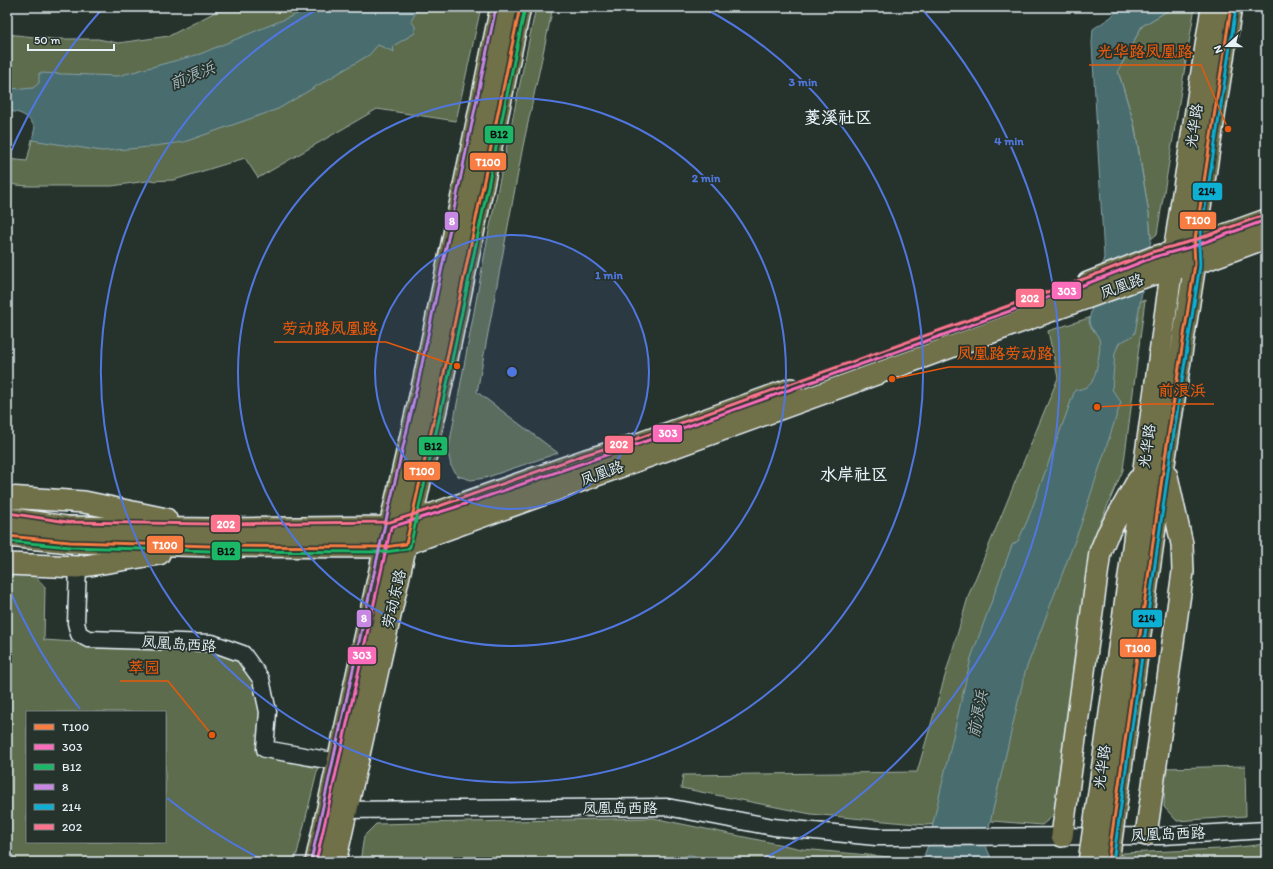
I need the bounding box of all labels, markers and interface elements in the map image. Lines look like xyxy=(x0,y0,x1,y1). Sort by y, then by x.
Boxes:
scale bar xyxy=(28,26,114,52)
north arrow xyxy=(1207,26,1247,66)
text: 50 m xyxy=(34,33,60,47)
callout: 光华路凤凰路 xyxy=(1089,37,1201,65)
text: 光华路凤凰路 xyxy=(1097,42,1193,61)
text: N xyxy=(1211,44,1226,55)
water label: 前浪浜 xyxy=(166,57,219,93)
text: 3 min xyxy=(789,75,818,89)
street label: 光华路 xyxy=(1182,102,1206,150)
district label: 菱溪社区 xyxy=(804,107,872,127)
line badge: B12 xyxy=(484,125,514,144)
text: B12 xyxy=(490,128,508,141)
text: 4 min xyxy=(994,134,1024,148)
line badge: T100 xyxy=(469,152,507,171)
text: T100 xyxy=(475,156,501,169)
text: 2 min xyxy=(692,171,721,185)
line badge: 214 xyxy=(1192,182,1223,201)
text: 214 xyxy=(1198,185,1216,198)
line badge: 8 xyxy=(444,211,459,231)
line badge: T100 xyxy=(1179,211,1217,230)
text: T100 xyxy=(1185,214,1211,227)
text: 8 xyxy=(449,215,455,228)
text: 1 min xyxy=(595,268,624,282)
street label: 凤凰路 xyxy=(1098,270,1146,302)
line badge: 303 xyxy=(1051,281,1082,300)
text: 303 xyxy=(1058,285,1076,298)
line badge: 202 xyxy=(1015,288,1045,308)
text: 202 xyxy=(1021,292,1039,305)
callout: 劳动路凤凰路 xyxy=(274,314,386,342)
text: 劳动路凤凰路 xyxy=(282,319,378,338)
callout: 凤凰路劳动路 xyxy=(949,339,1061,367)
text: 凤凰路劳动路 xyxy=(957,344,1053,363)
centre of rings xyxy=(505,365,519,379)
callout: 前浪浜 xyxy=(1150,376,1214,404)
text: 前浪浜 xyxy=(1158,381,1206,400)
street label: 光华路 xyxy=(1135,422,1159,470)
line badge: 303 xyxy=(652,424,683,443)
text: 303 xyxy=(659,427,677,440)
line badge: 202 xyxy=(604,435,634,454)
line badge: B12 xyxy=(418,436,448,456)
text: 202 xyxy=(610,438,628,451)
text: B12 xyxy=(424,440,442,453)
street label: 凤凰路 xyxy=(578,457,626,489)
line badge: T100 xyxy=(403,461,441,481)
district label: 水岸社区 xyxy=(820,464,888,484)
text: T100 xyxy=(409,465,435,478)
line badge: 202 xyxy=(210,514,241,533)
text: 202 xyxy=(217,518,235,531)
line badge: T100 xyxy=(146,535,184,554)
text: T100 xyxy=(152,539,178,552)
line badge: B12 xyxy=(211,541,241,561)
text: B12 xyxy=(217,545,235,558)
street label: 劳动东路 xyxy=(378,568,410,630)
line badge: 8 xyxy=(356,609,372,628)
line badge: 214 xyxy=(1132,609,1163,628)
text: 8 xyxy=(361,612,367,625)
text: 214 xyxy=(1138,612,1156,625)
street label: 凤凰岛西路 xyxy=(141,632,217,656)
line badge: T100 xyxy=(1119,638,1157,658)
text: T100 xyxy=(1125,642,1151,655)
line badge: 303 xyxy=(347,646,377,665)
text: 303 xyxy=(353,649,371,662)
callout: 萃园 xyxy=(120,653,168,681)
text: 萃园 xyxy=(128,658,160,677)
water label: 前浪浜 xyxy=(964,688,992,739)
legend xyxy=(26,711,166,843)
text: T100 xyxy=(62,720,89,734)
text: 303 xyxy=(62,740,83,754)
street label: 光华路 xyxy=(1090,743,1114,791)
text: B12 xyxy=(62,760,82,774)
text: 8 xyxy=(62,780,69,794)
street label: 凤凰岛西路 xyxy=(582,799,658,817)
text: 214 xyxy=(62,800,81,814)
text: 202 xyxy=(62,820,83,834)
street label: 凤凰岛西路 xyxy=(1130,824,1206,844)

